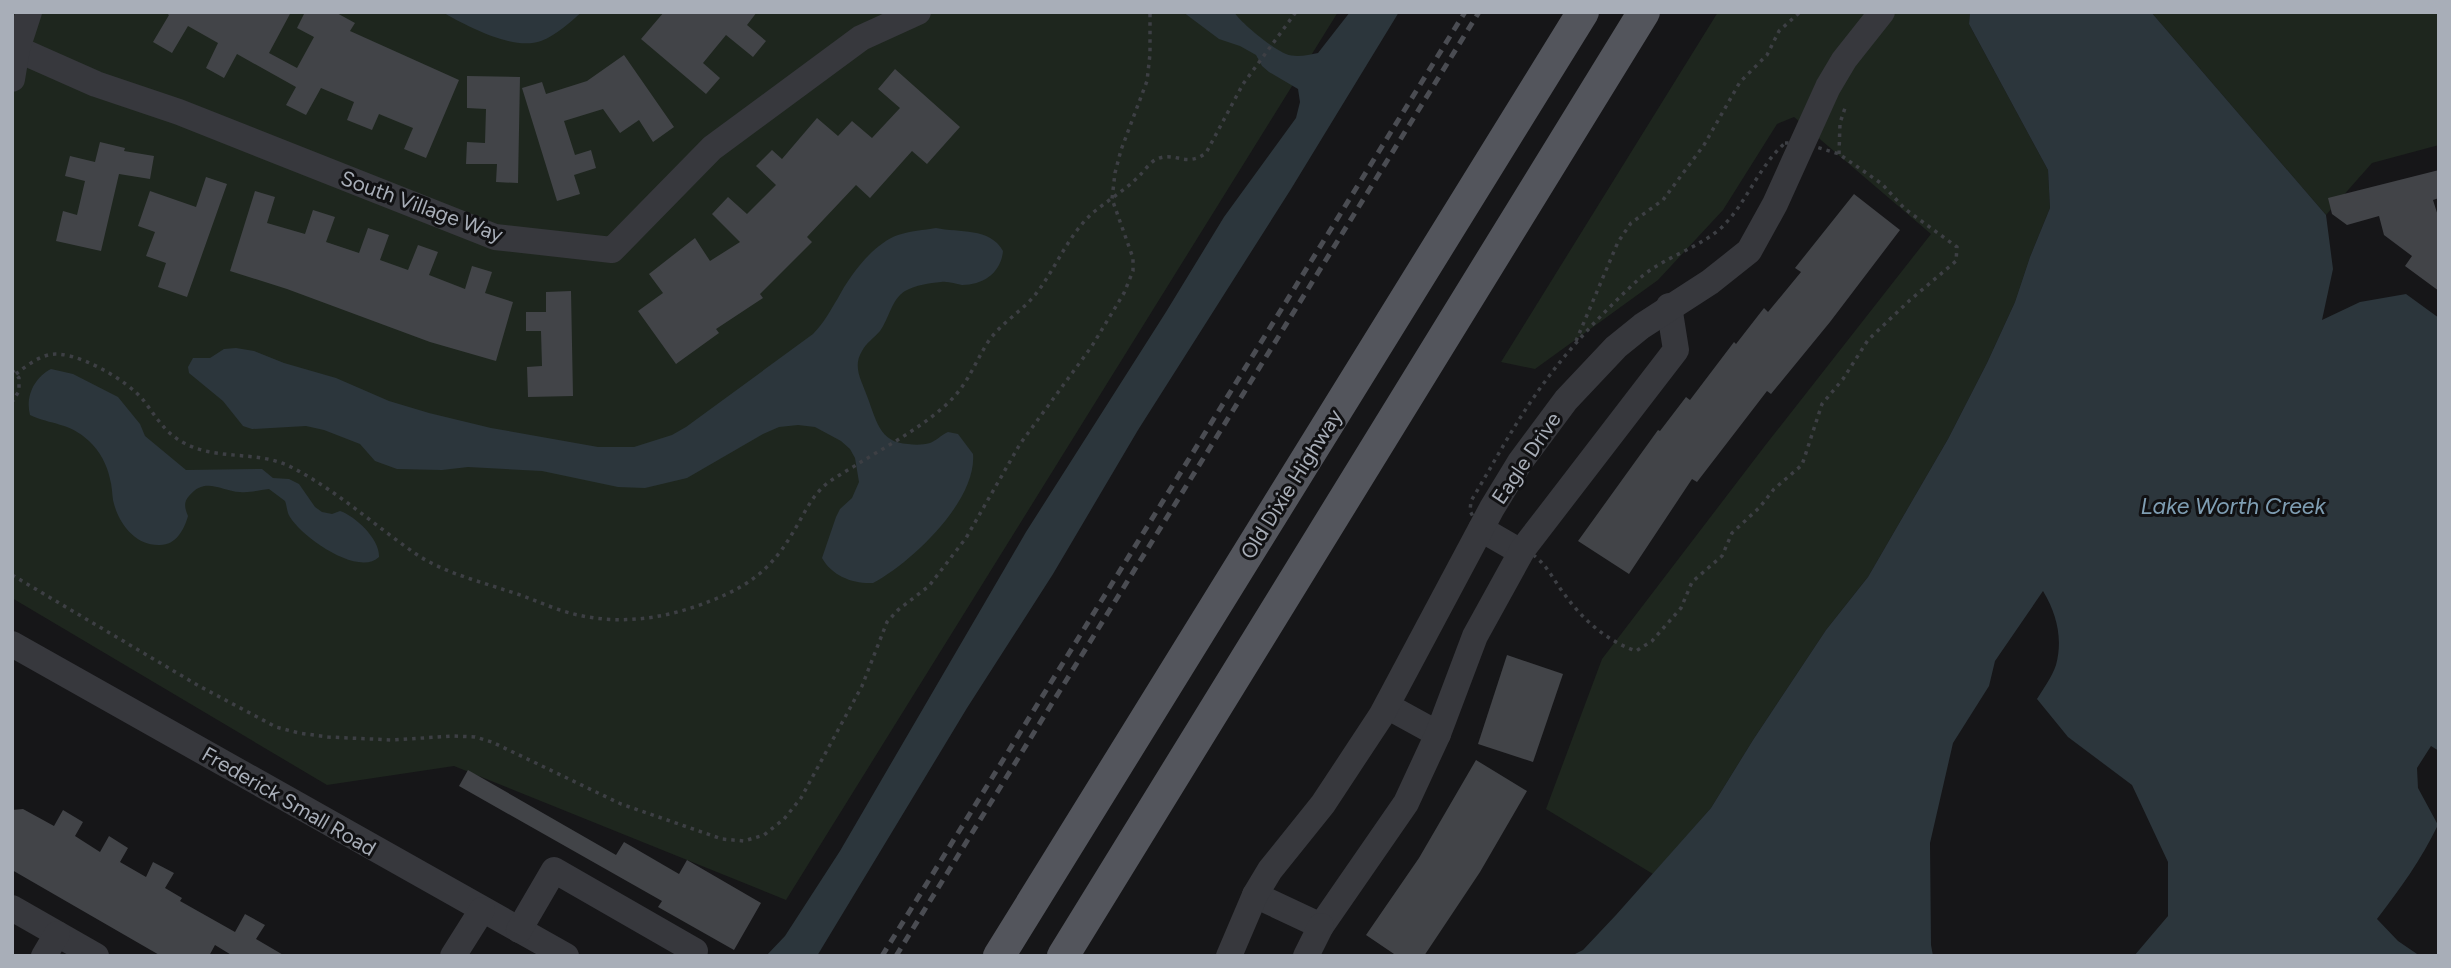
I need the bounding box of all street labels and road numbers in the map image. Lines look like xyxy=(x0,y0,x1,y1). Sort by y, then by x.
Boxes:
street label: South Village Way xyxy=(337,165,507,247)
street label: Old Dixie Highway xyxy=(1235,405,1347,563)
street label: Eagle Drive xyxy=(1486,407,1566,509)
street label: Frederick Small Road xyxy=(198,741,380,861)

